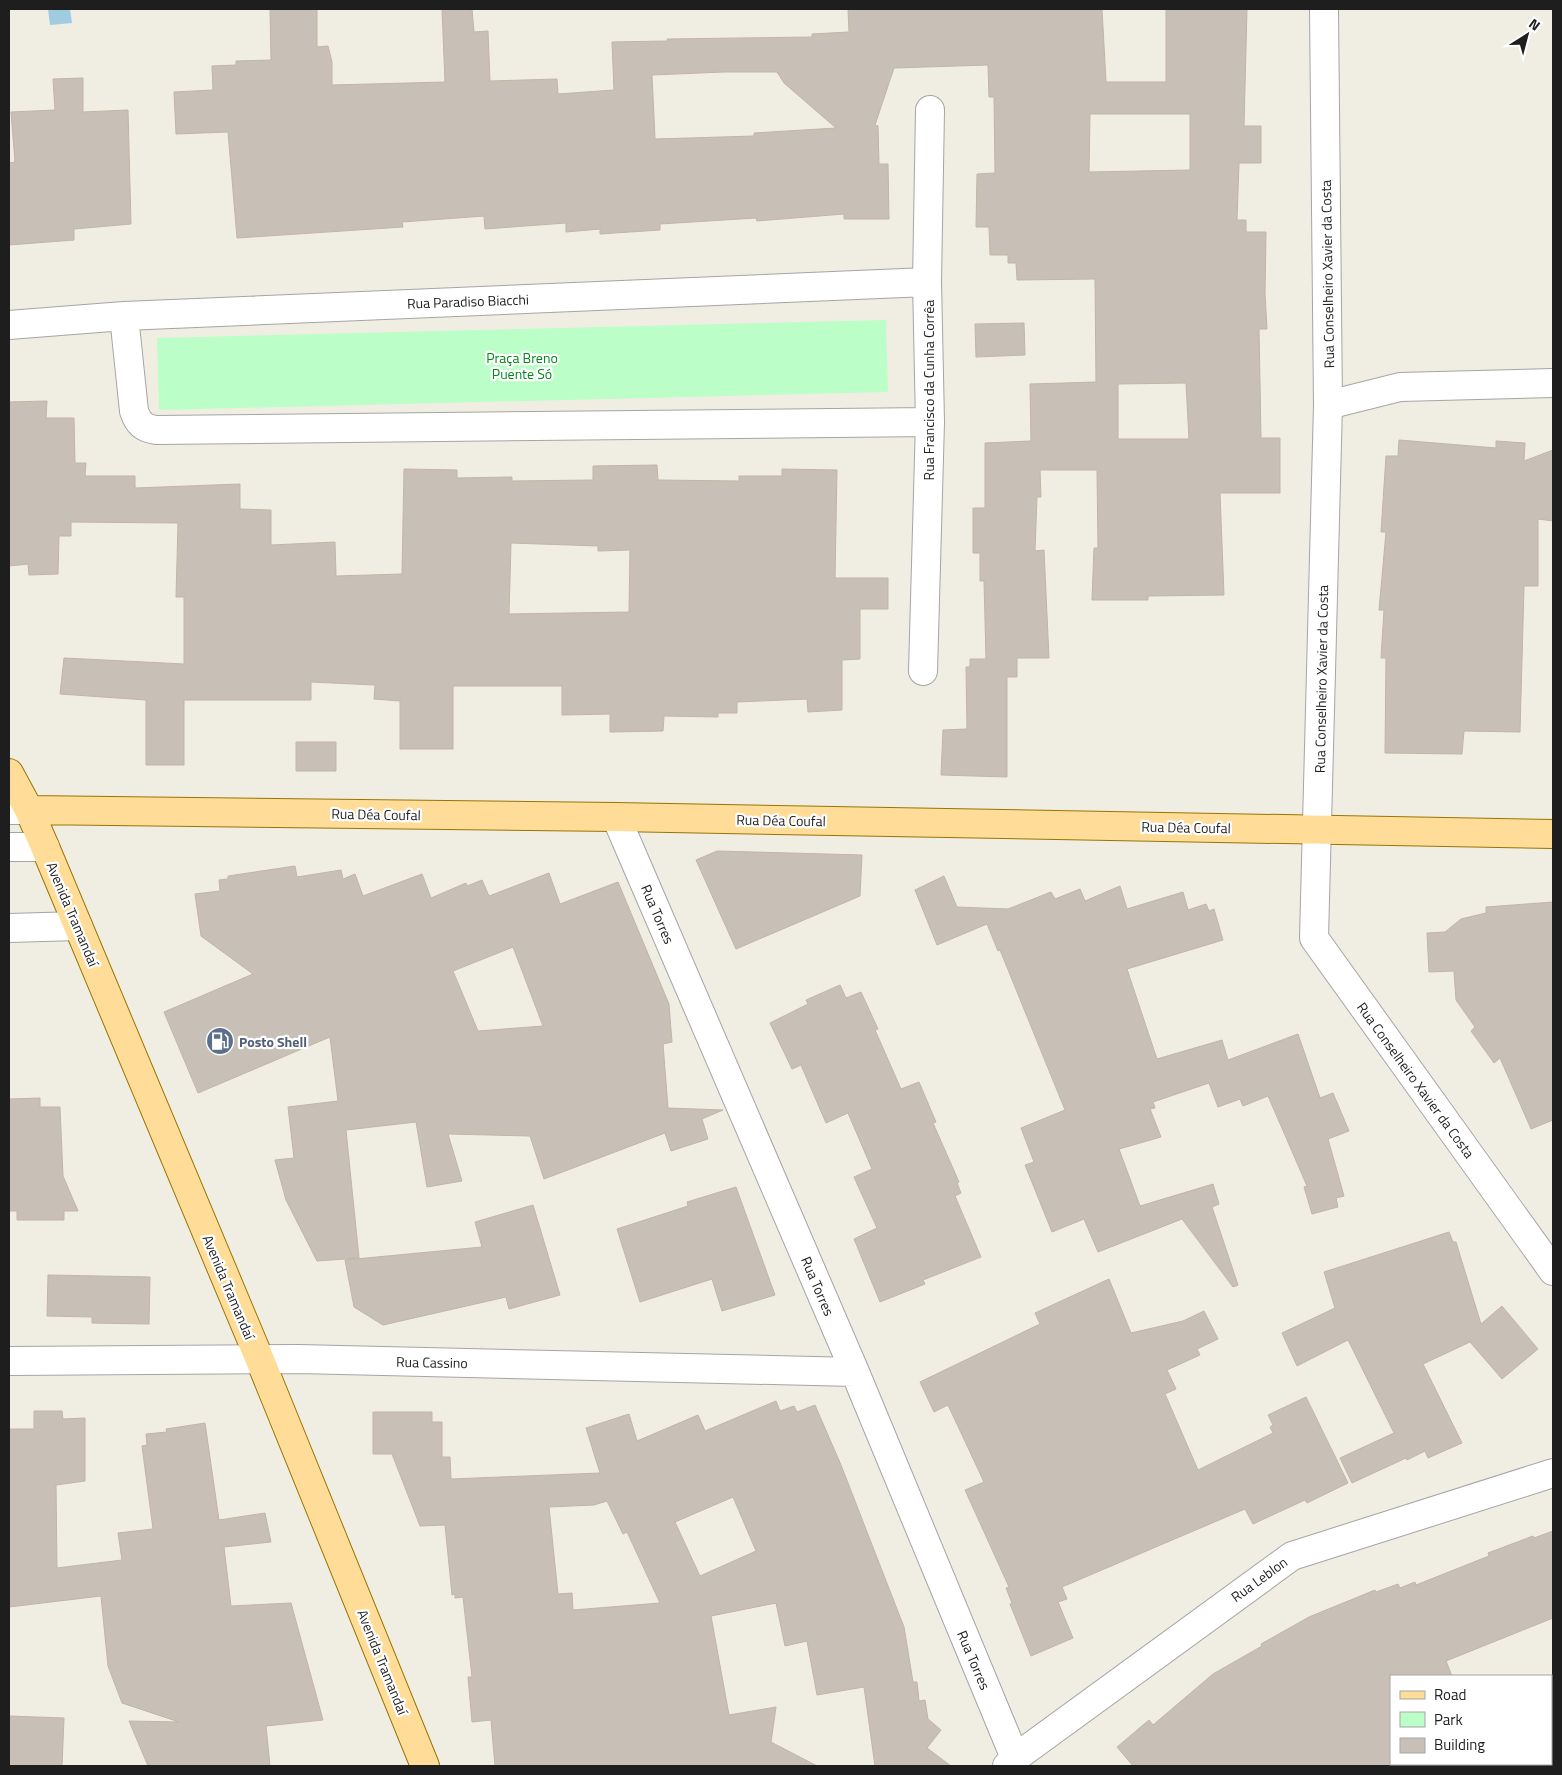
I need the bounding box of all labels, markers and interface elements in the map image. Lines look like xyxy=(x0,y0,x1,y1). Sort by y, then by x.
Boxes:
north arrow xyxy=(1502,10,1552,60)
text: N xyxy=(1525,13,1545,35)
street label: Rua Conselheiro Xavier da Costa xyxy=(1315,180,1339,368)
street label: Rua Paradiso Biacchi xyxy=(407,288,529,314)
street label: Rua Francisco da Cunha Corrêa xyxy=(918,300,939,480)
park label: Praça Breno Puente Só xyxy=(486,347,558,384)
street label: Rua Conselheiro Xavier da Costa xyxy=(1309,585,1333,773)
street label: Rua Déa Coufal xyxy=(331,803,421,825)
street label: Rua Déa Coufal xyxy=(736,809,826,831)
street label: Rua Déa Coufal xyxy=(1141,816,1231,838)
street label: Avenida Tramandaí xyxy=(42,859,105,970)
street label: Rua Torres xyxy=(636,881,680,947)
street label: Rua Conselheiro Xavier da Costa xyxy=(1352,998,1480,1162)
fuel station icon: Posto Shell xyxy=(205,1026,235,1056)
place label: Posto Shell xyxy=(239,1031,307,1052)
street label: Avenida Tramandaí xyxy=(198,1232,261,1343)
street label: Rua Torres xyxy=(796,1253,840,1319)
street label: Rua Cassino xyxy=(396,1351,468,1373)
street label: Rua Leblon xyxy=(1226,1551,1292,1607)
street label: Avenida Tramandaí xyxy=(352,1606,414,1719)
street label: Rua Torres xyxy=(952,1627,996,1693)
legend xyxy=(1390,1675,1552,1765)
text: Road xyxy=(1434,1683,1466,1706)
text: Park xyxy=(1434,1708,1463,1731)
text: Building xyxy=(1434,1733,1485,1756)

